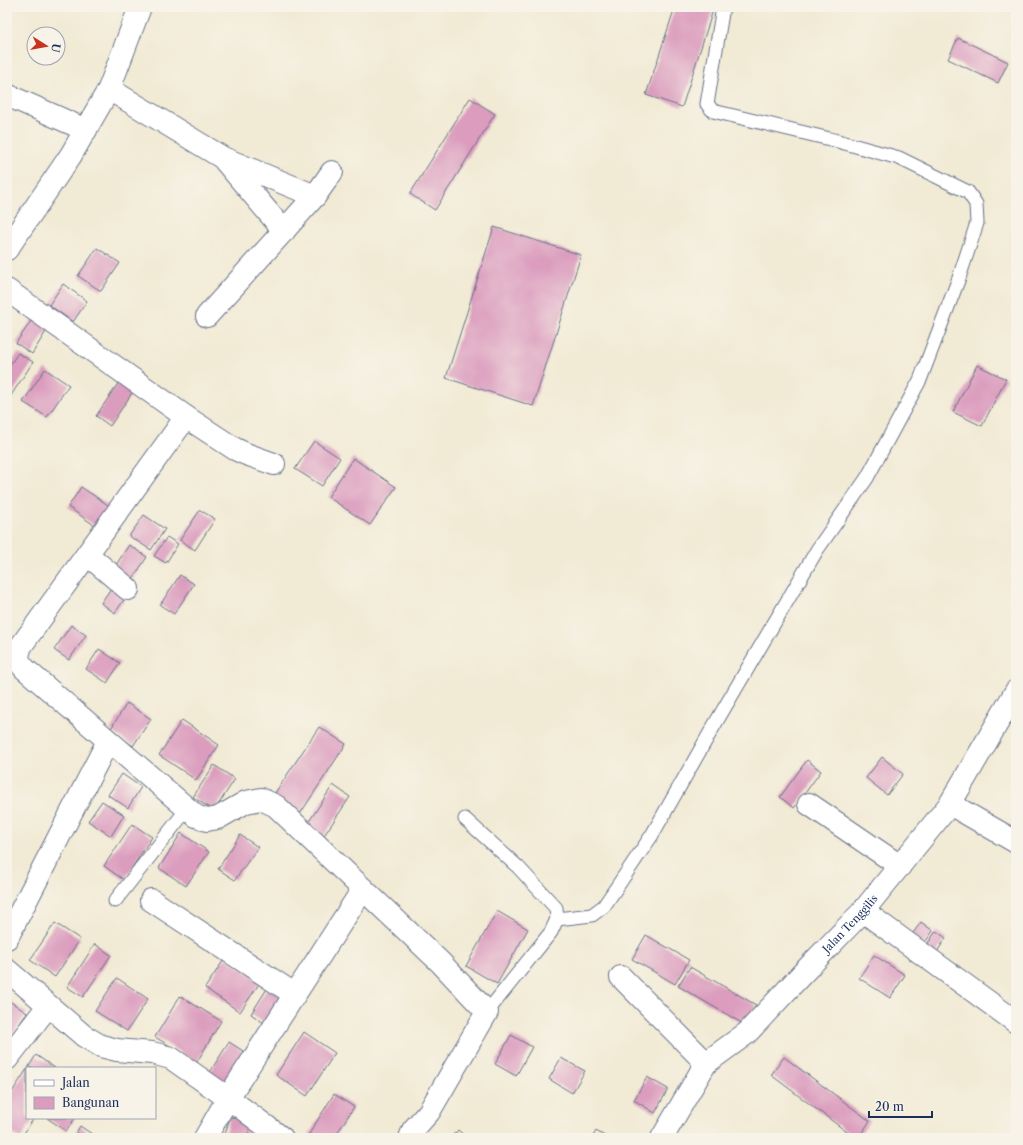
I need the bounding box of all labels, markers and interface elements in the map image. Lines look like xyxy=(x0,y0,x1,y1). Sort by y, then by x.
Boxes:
north arrow xyxy=(26,26,66,66)
text: U xyxy=(48,42,64,54)
street label: Jalan Tenggilis xyxy=(818,891,881,957)
legend xyxy=(26,1067,156,1119)
text: Jalan xyxy=(60,1075,90,1090)
scale bar xyxy=(869,1093,932,1119)
text: Bangunan xyxy=(62,1095,120,1110)
text: 20 m xyxy=(875,1099,904,1114)

